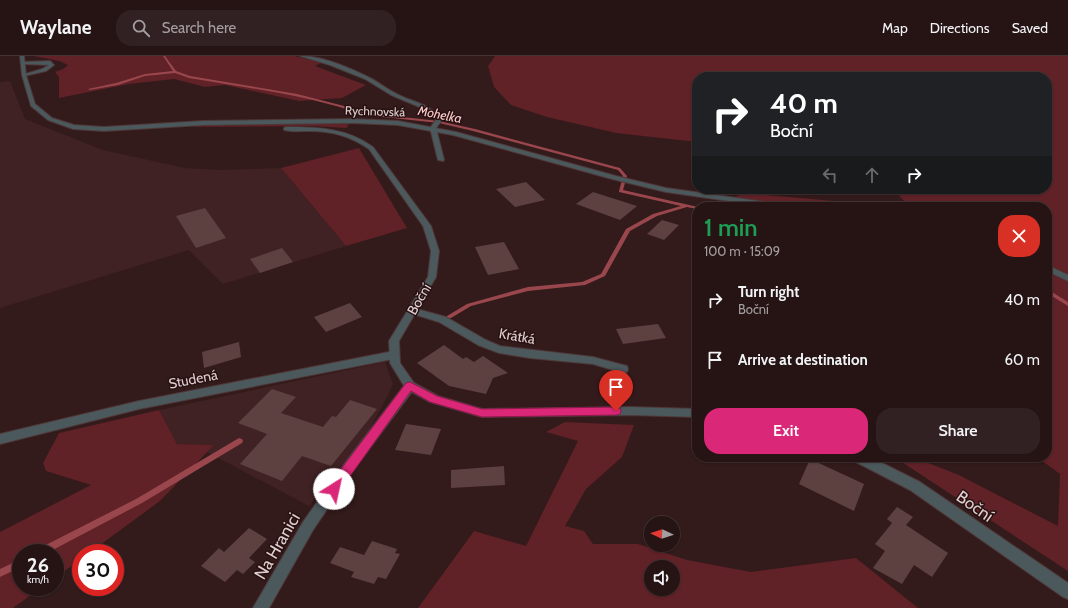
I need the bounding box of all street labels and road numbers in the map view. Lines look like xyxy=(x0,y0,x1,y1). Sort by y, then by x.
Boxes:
street label: Rychnovská xyxy=(345,102,406,120)
street label: Boční xyxy=(403,280,435,318)
street label: Krátká xyxy=(497,324,537,348)
street label: Studená xyxy=(167,365,219,393)
street label: Boční xyxy=(953,486,998,526)
street label: Na Hranici xyxy=(250,509,304,583)

